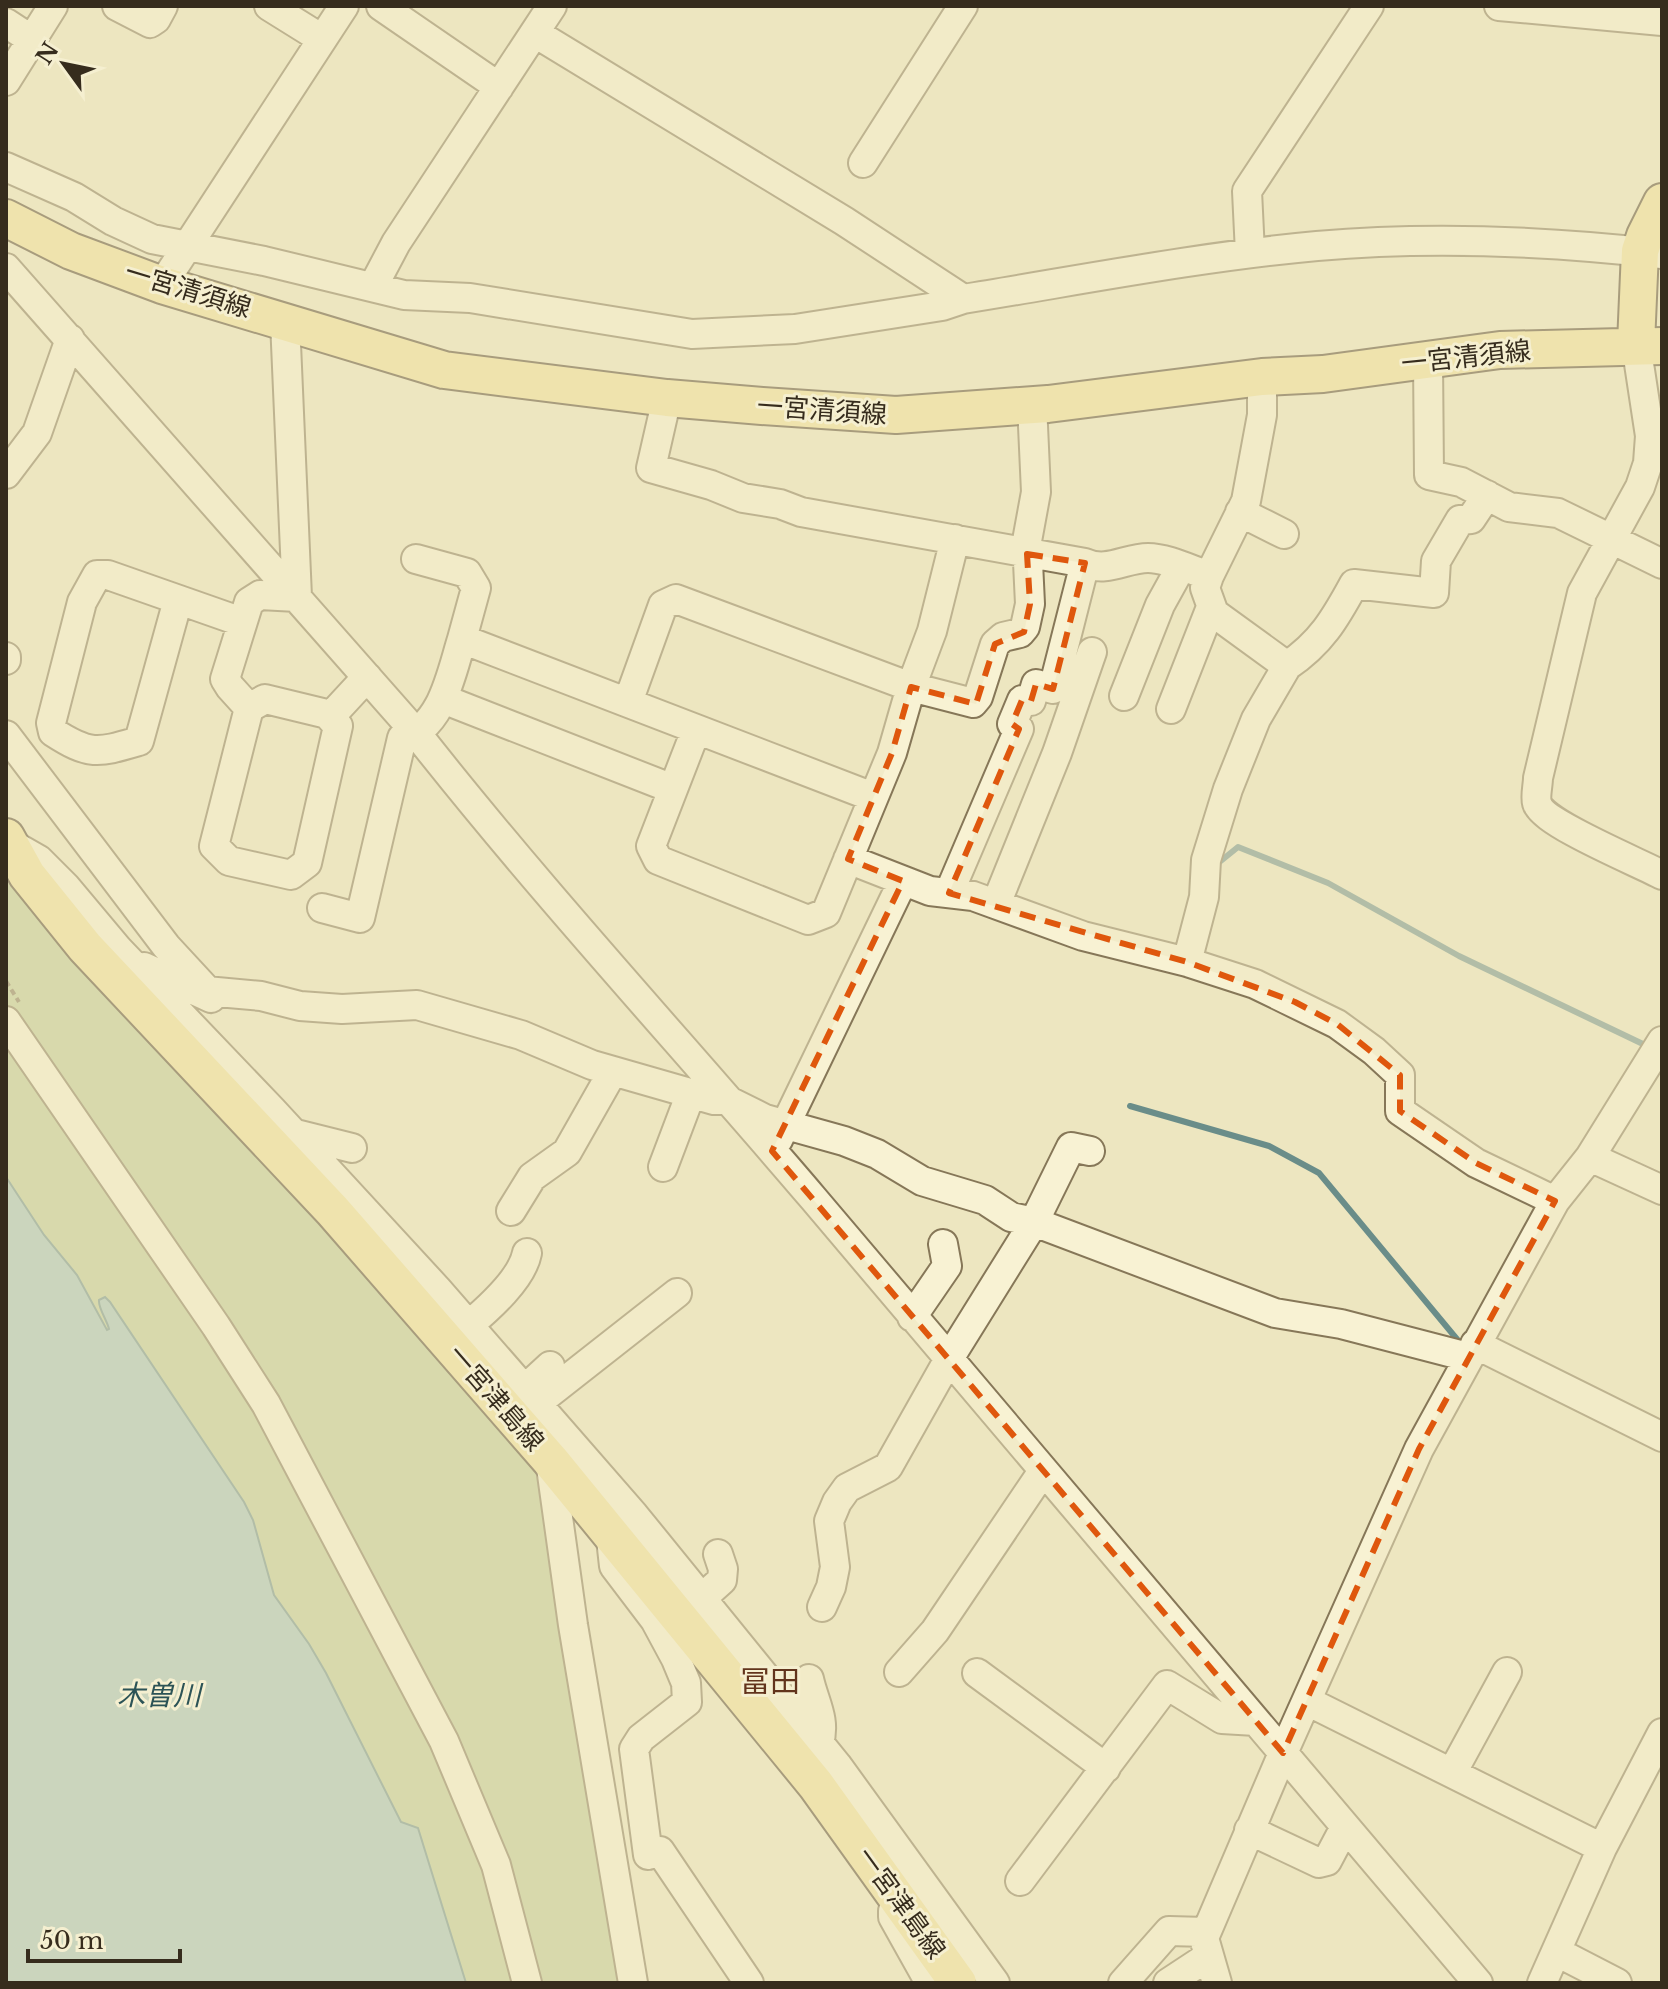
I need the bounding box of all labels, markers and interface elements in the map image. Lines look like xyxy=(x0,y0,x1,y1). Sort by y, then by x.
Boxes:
north arrow xyxy=(24,24,104,104)
text: N xyxy=(31,37,65,69)
street label: 一宮清須線 xyxy=(121,256,255,324)
street label: 一宮清須線 xyxy=(1400,334,1532,380)
street label: 一宮清須線 xyxy=(756,390,888,430)
street label: 一宮津島線 xyxy=(441,1338,551,1458)
district label: 冨田 xyxy=(740,1663,800,1700)
water label: 木曽川 xyxy=(117,1678,204,1713)
street label: 一宮津島線 xyxy=(850,1841,952,1965)
scale bar xyxy=(28,1913,180,1963)
text: 50 m xyxy=(40,1926,104,1955)

